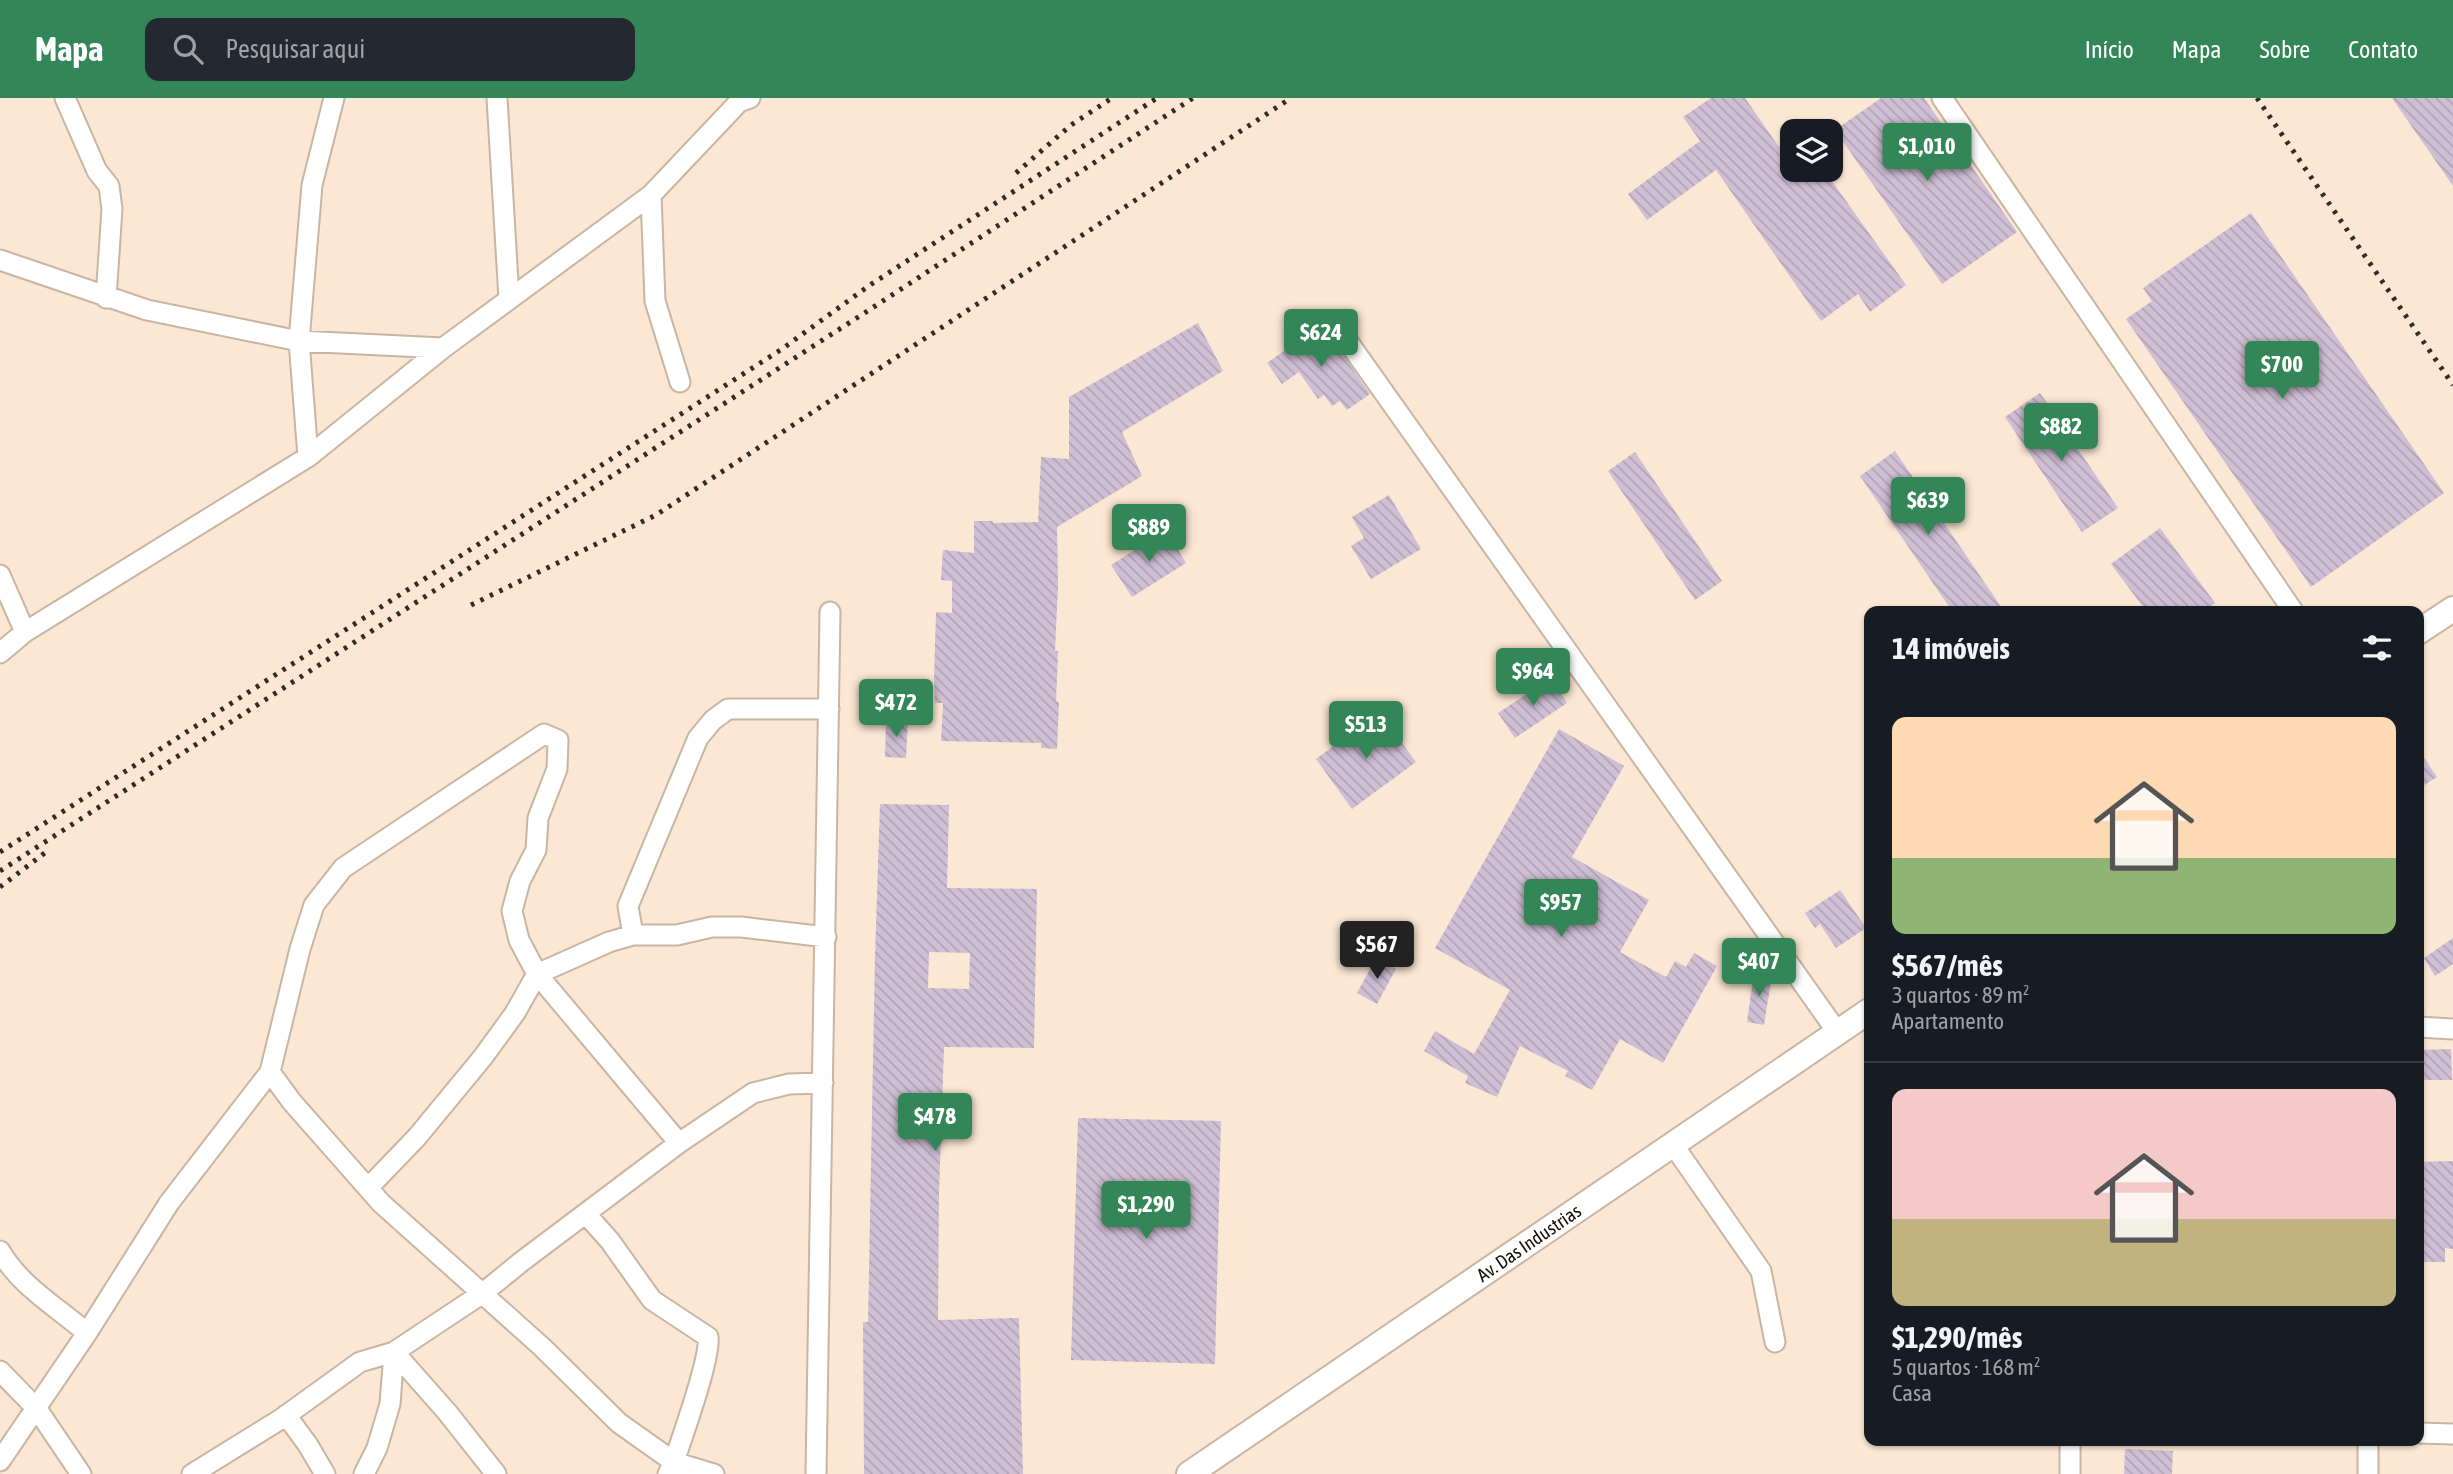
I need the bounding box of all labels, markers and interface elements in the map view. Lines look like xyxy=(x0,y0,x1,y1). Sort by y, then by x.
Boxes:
search box xyxy=(145,18,635,81)
text: Mapa xyxy=(35,30,103,68)
icon: search xyxy=(169,30,207,68)
text: Pesquisar aqui xyxy=(225,34,365,64)
text: Início xyxy=(2085,36,2134,63)
text: Mapa xyxy=(2172,36,2222,63)
text: Sobre xyxy=(2260,36,2310,63)
text: Contato xyxy=(2348,36,2418,63)
map controls xyxy=(1780,119,1843,182)
button: layers xyxy=(1780,119,1843,182)
pin: $1,010 xyxy=(1870,123,1984,183)
text: $1,010 xyxy=(1899,133,1956,159)
pin: $624 xyxy=(1280,310,1362,369)
text: $624 xyxy=(1300,319,1342,345)
pin: $700 xyxy=(2241,342,2323,401)
text: $700 xyxy=(2261,351,2303,377)
pin: $882 xyxy=(2020,404,2102,463)
text: $882 xyxy=(2040,413,2082,439)
pin: $639 xyxy=(1887,478,1969,537)
text: $639 xyxy=(1907,487,1949,513)
pin: $889 xyxy=(1108,504,1190,564)
text: $889 xyxy=(1128,514,1170,540)
icon: filters xyxy=(2358,629,2396,667)
text: 14 imóveis xyxy=(1892,631,2010,665)
pin: $964 xyxy=(1492,648,1574,708)
text: $964 xyxy=(1512,658,1554,684)
pin: $472 xyxy=(855,680,937,739)
text: $472 xyxy=(875,689,917,715)
pin: $513 xyxy=(1325,702,1407,761)
text: $513 xyxy=(1345,711,1387,737)
icon: home xyxy=(2081,763,2207,889)
pin: $957 xyxy=(1520,880,1602,939)
text: $957 xyxy=(1540,889,1582,915)
pin: $567 xyxy=(1336,922,1418,981)
text: $567 xyxy=(1356,931,1398,957)
pin: $407 xyxy=(1718,939,1800,998)
text: $407 xyxy=(1738,948,1780,974)
text: $567/mês xyxy=(1892,948,2003,982)
text: 3 quartos · 89 m² xyxy=(1892,982,2030,1008)
text: Apartamento xyxy=(1892,1008,2004,1034)
pin: $478 xyxy=(894,1094,976,1153)
text: $478 xyxy=(914,1103,956,1129)
icon: home xyxy=(2081,1135,2207,1261)
pin: $1,290 xyxy=(1089,1182,1203,1241)
text: $1,290 xyxy=(1118,1191,1175,1217)
street label: Av. Das Industrias xyxy=(1472,1199,1585,1286)
text: $1,290/mês xyxy=(1892,1320,2022,1354)
text: 5 quartos · 168 m² xyxy=(1892,1354,2040,1380)
text: Casa xyxy=(1892,1380,1932,1406)

